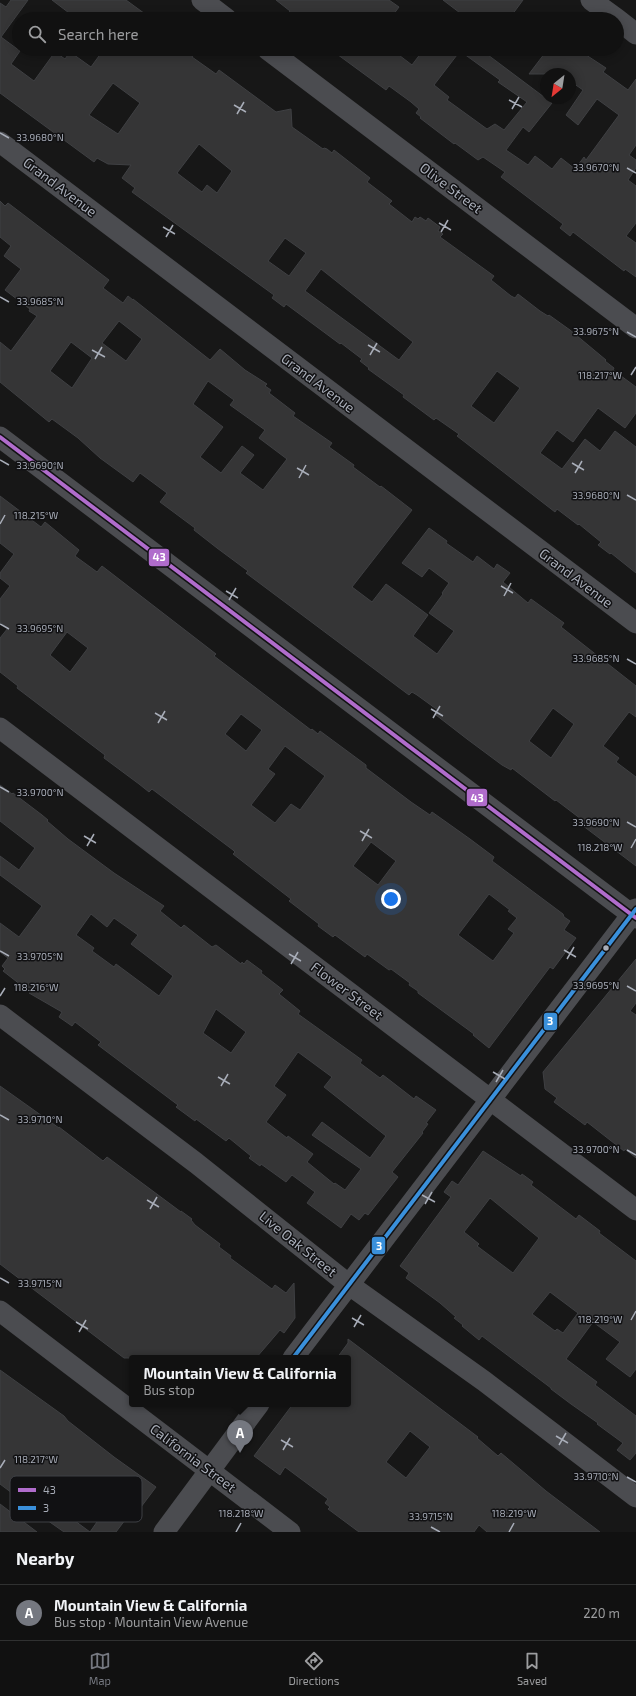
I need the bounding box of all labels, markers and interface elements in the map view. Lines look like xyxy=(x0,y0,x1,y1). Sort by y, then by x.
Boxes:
search box xyxy=(12,12,624,56)
icon: search xyxy=(26,23,48,45)
text: Search here xyxy=(58,25,139,43)
north arrow xyxy=(540,68,576,104)
text: 33.9680°N xyxy=(16,131,64,143)
street label: Grand Avenue xyxy=(20,153,101,220)
street label: Olive Street xyxy=(417,159,486,217)
text: 33.9670°N xyxy=(573,161,619,173)
text: 33.9685°N xyxy=(17,295,63,307)
text: 33.9675°N xyxy=(573,325,619,337)
street label: Grand Avenue xyxy=(278,349,359,416)
text: 118.217°W xyxy=(578,369,623,381)
text: 33.9690°N xyxy=(16,459,64,471)
text: 33.9680°N xyxy=(572,489,620,501)
text: 118.215°W xyxy=(14,509,59,521)
street label: Grand Avenue xyxy=(536,544,617,611)
line badge: 43 xyxy=(148,548,170,567)
text: 43 xyxy=(152,550,166,563)
text: 33.9695°N xyxy=(17,622,63,634)
text: 33.9685°N xyxy=(573,652,619,664)
text: 33.9700°N xyxy=(17,786,64,798)
line badge: 43 xyxy=(466,788,488,807)
text: 43 xyxy=(470,791,484,804)
text: 33.9690°N xyxy=(572,816,620,828)
text: 118.218°W xyxy=(577,841,623,853)
your location xyxy=(381,889,401,909)
unlabelled marker xyxy=(601,943,611,953)
text: 33.9705°N xyxy=(17,950,63,962)
street label: Flower Street xyxy=(308,958,387,1023)
text: 33.9695°N xyxy=(573,979,619,991)
text: 118.216°W xyxy=(14,981,59,993)
line badge: 3 xyxy=(543,1012,558,1031)
text: 3 xyxy=(547,1014,553,1027)
text: 33.9710°N xyxy=(18,1113,62,1125)
text: 33.9700°N xyxy=(573,1143,620,1155)
street label: Live Oak Street xyxy=(256,1207,340,1280)
line badge: 3 xyxy=(371,1236,386,1255)
text: 3 xyxy=(376,1239,382,1252)
text: 33.9715°N xyxy=(18,1277,62,1289)
text: 118.219°W xyxy=(578,1313,623,1325)
popup xyxy=(129,1355,351,1407)
text: Mountain View & California xyxy=(143,1364,337,1382)
text: Bus stop xyxy=(143,1382,195,1398)
street label: California Street xyxy=(147,1420,240,1496)
pin: A xyxy=(227,1420,253,1453)
text: 118.217°W xyxy=(14,1453,59,1465)
text: 33.9710°N xyxy=(574,1470,618,1482)
legend xyxy=(10,1476,142,1522)
text: 43 xyxy=(43,1483,56,1496)
text: 3 xyxy=(43,1501,49,1514)
text: 118.218°W xyxy=(218,1507,264,1519)
text: 118.219°W xyxy=(492,1507,537,1519)
text: 33.9715°N xyxy=(409,1510,453,1522)
text: Nearby xyxy=(16,1548,74,1568)
text: Mountain View & California xyxy=(54,1596,247,1614)
text: A xyxy=(25,1605,33,1621)
text: 220 m xyxy=(583,1605,620,1621)
text: Bus stop · Mountain View Avenue xyxy=(54,1614,248,1630)
tab: Map xyxy=(89,1650,111,1687)
tab: Directions xyxy=(289,1650,339,1687)
tab: Saved xyxy=(517,1650,547,1687)

